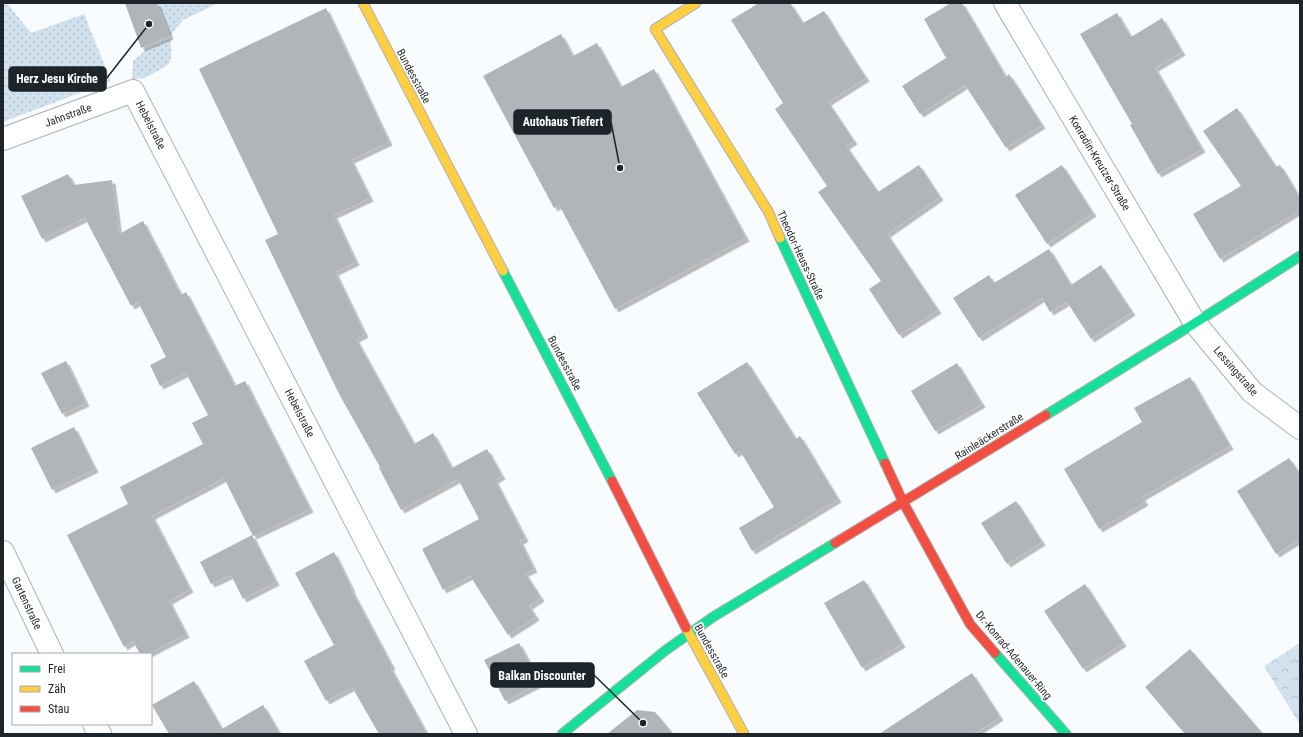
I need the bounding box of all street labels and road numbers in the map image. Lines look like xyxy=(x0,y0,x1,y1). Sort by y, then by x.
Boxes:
street label: Bundesstraße xyxy=(394,47,433,106)
street label: Hebelstraße xyxy=(133,99,168,152)
street label: Jahnstraße xyxy=(43,101,93,130)
street label: Konradin-Kreutzer-Straße xyxy=(1066,113,1133,213)
street label: Theodor-Heuss-Straße xyxy=(774,208,827,302)
street label: Bundesstraße xyxy=(545,334,584,393)
street label: Lessingstraße xyxy=(1211,344,1261,399)
street label: Hebelstraße xyxy=(282,387,317,440)
street label: Rainleäckerstraße xyxy=(953,410,1026,463)
street label: Gartenstraße xyxy=(9,575,44,632)
street label: Dr.-Konrad-Adenauer-Ring xyxy=(973,609,1054,702)
street label: Bundesstraße xyxy=(691,622,732,681)

